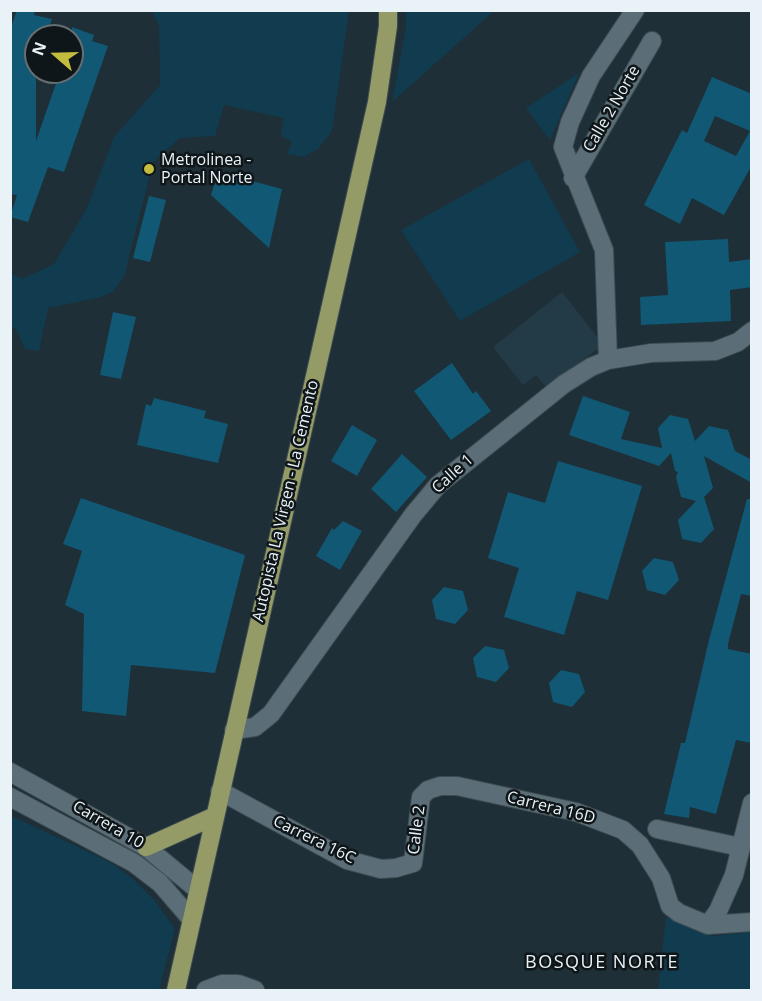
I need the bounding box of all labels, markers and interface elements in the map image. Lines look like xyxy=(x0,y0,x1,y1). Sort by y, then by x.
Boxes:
north arrow xyxy=(24,24,84,84)
text: N xyxy=(26,39,52,58)
street label: Calle 2 Norte xyxy=(580,62,644,156)
place label: Metrolinea - Portal Norte xyxy=(161,150,252,188)
marker: Metrolinea - Portal Norte xyxy=(142,162,156,176)
street label: Autopista La Virgen - La Cemento xyxy=(249,378,323,624)
street label: Calle 1 xyxy=(428,450,478,498)
street label: Carrera 16D xyxy=(505,788,597,828)
street label: Carrera 10 xyxy=(69,797,147,853)
street label: Calle 2 xyxy=(404,804,430,856)
street label: Carrera 16C xyxy=(270,812,358,868)
district label: BOSQUE NORTE xyxy=(525,952,679,974)

